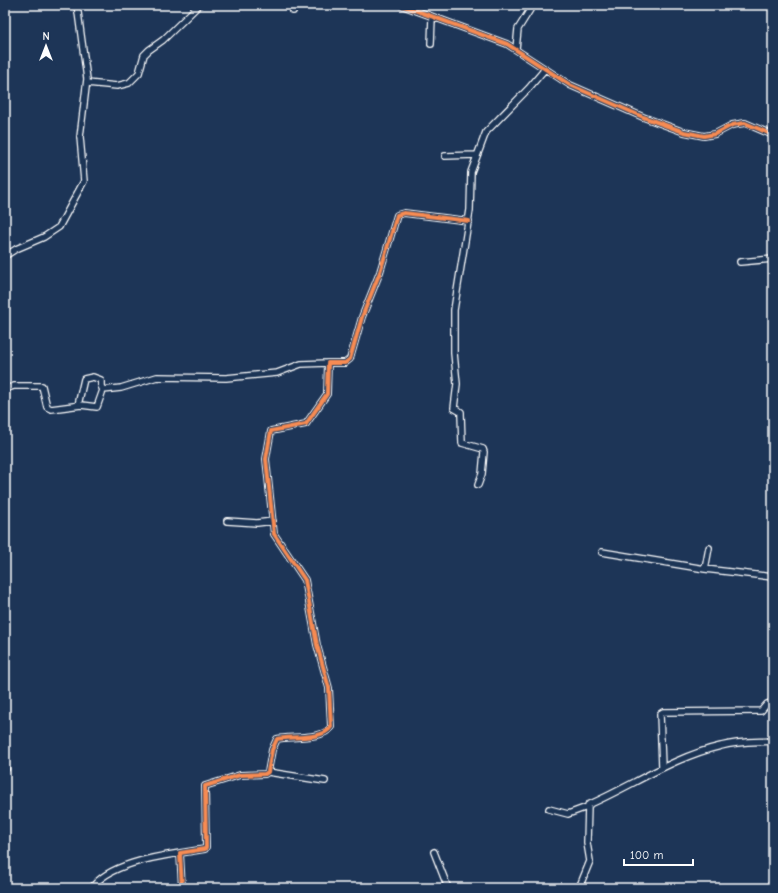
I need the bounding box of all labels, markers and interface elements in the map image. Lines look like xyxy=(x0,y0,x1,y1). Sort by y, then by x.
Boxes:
north arrow xyxy=(26,26,66,66)
text: N xyxy=(42,30,50,43)
scale bar xyxy=(624,841,693,867)
text: 100 m xyxy=(630,848,663,862)

